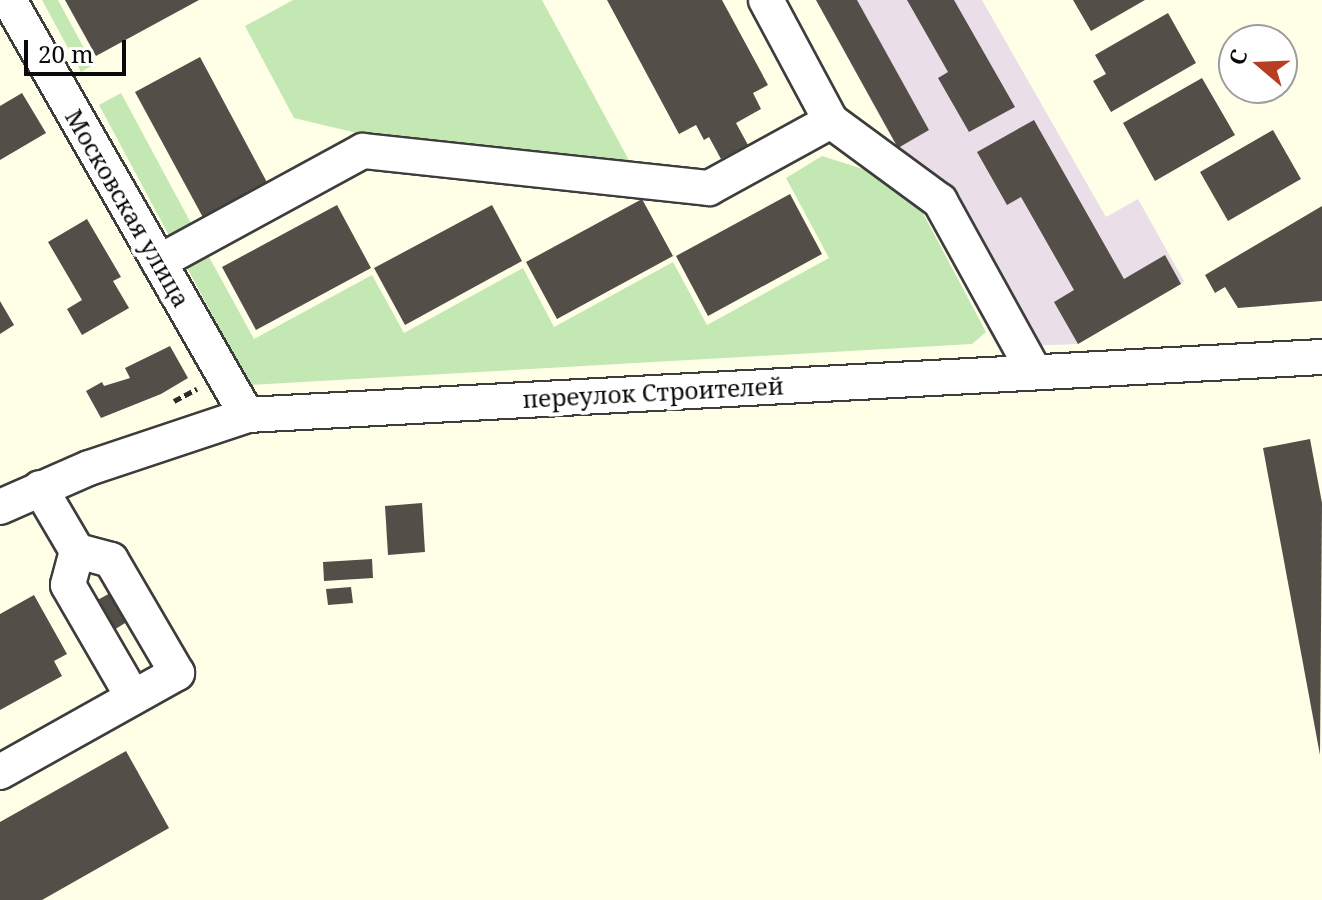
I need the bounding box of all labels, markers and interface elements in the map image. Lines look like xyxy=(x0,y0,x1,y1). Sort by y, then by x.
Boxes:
scale bar xyxy=(28,24,130,74)
north arrow xyxy=(1218,24,1298,104)
text: 20 m xyxy=(38,37,94,70)
text: С xyxy=(1221,45,1254,69)
street label: Московская улица xyxy=(60,104,196,312)
street label: переулок Строителей xyxy=(522,371,784,413)

